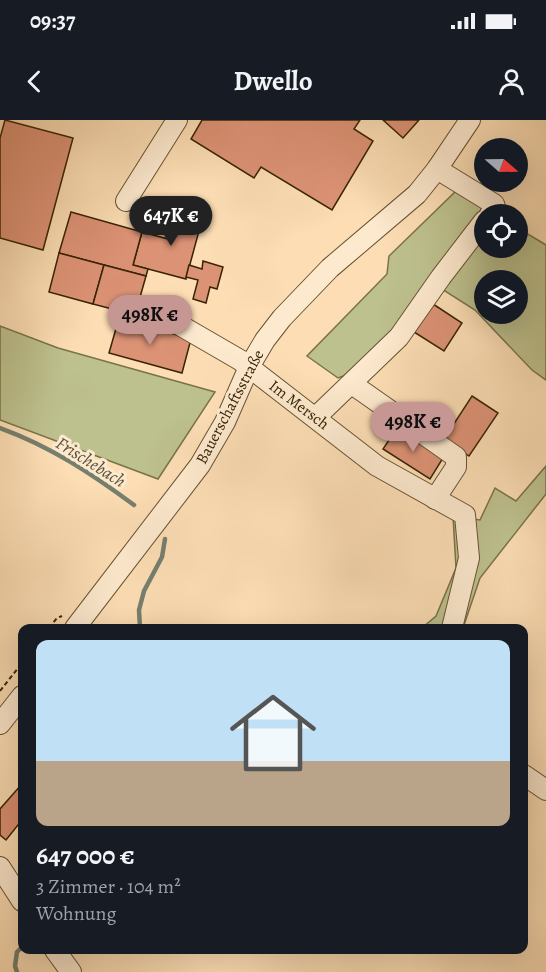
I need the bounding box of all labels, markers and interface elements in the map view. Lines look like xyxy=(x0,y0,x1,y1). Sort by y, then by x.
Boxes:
text: 09:37 xyxy=(30,6,75,36)
text: Dwello xyxy=(233,63,313,99)
icon: back xyxy=(18,65,51,98)
icon: person xyxy=(495,65,528,98)
north arrow xyxy=(474,138,528,192)
map controls xyxy=(474,138,528,324)
pin: 647K € xyxy=(122,196,220,247)
text: 647K € xyxy=(143,202,199,229)
button: locate xyxy=(474,204,528,258)
button: layers xyxy=(474,270,528,324)
pin: 498K € xyxy=(101,295,199,346)
text: 498K € xyxy=(122,301,178,328)
street label: Bauerschaftsstraße xyxy=(191,346,269,468)
street label: Im Mersch xyxy=(264,375,334,435)
pin: 498K € xyxy=(364,402,462,453)
text: 498K € xyxy=(385,408,441,435)
water label: Frischebach xyxy=(51,431,131,493)
icon: home xyxy=(219,679,327,787)
text: 647 000 € xyxy=(36,838,135,873)
text: 3 Zimmer · 104 m² xyxy=(36,873,181,900)
text: Wohnung xyxy=(36,900,117,927)

